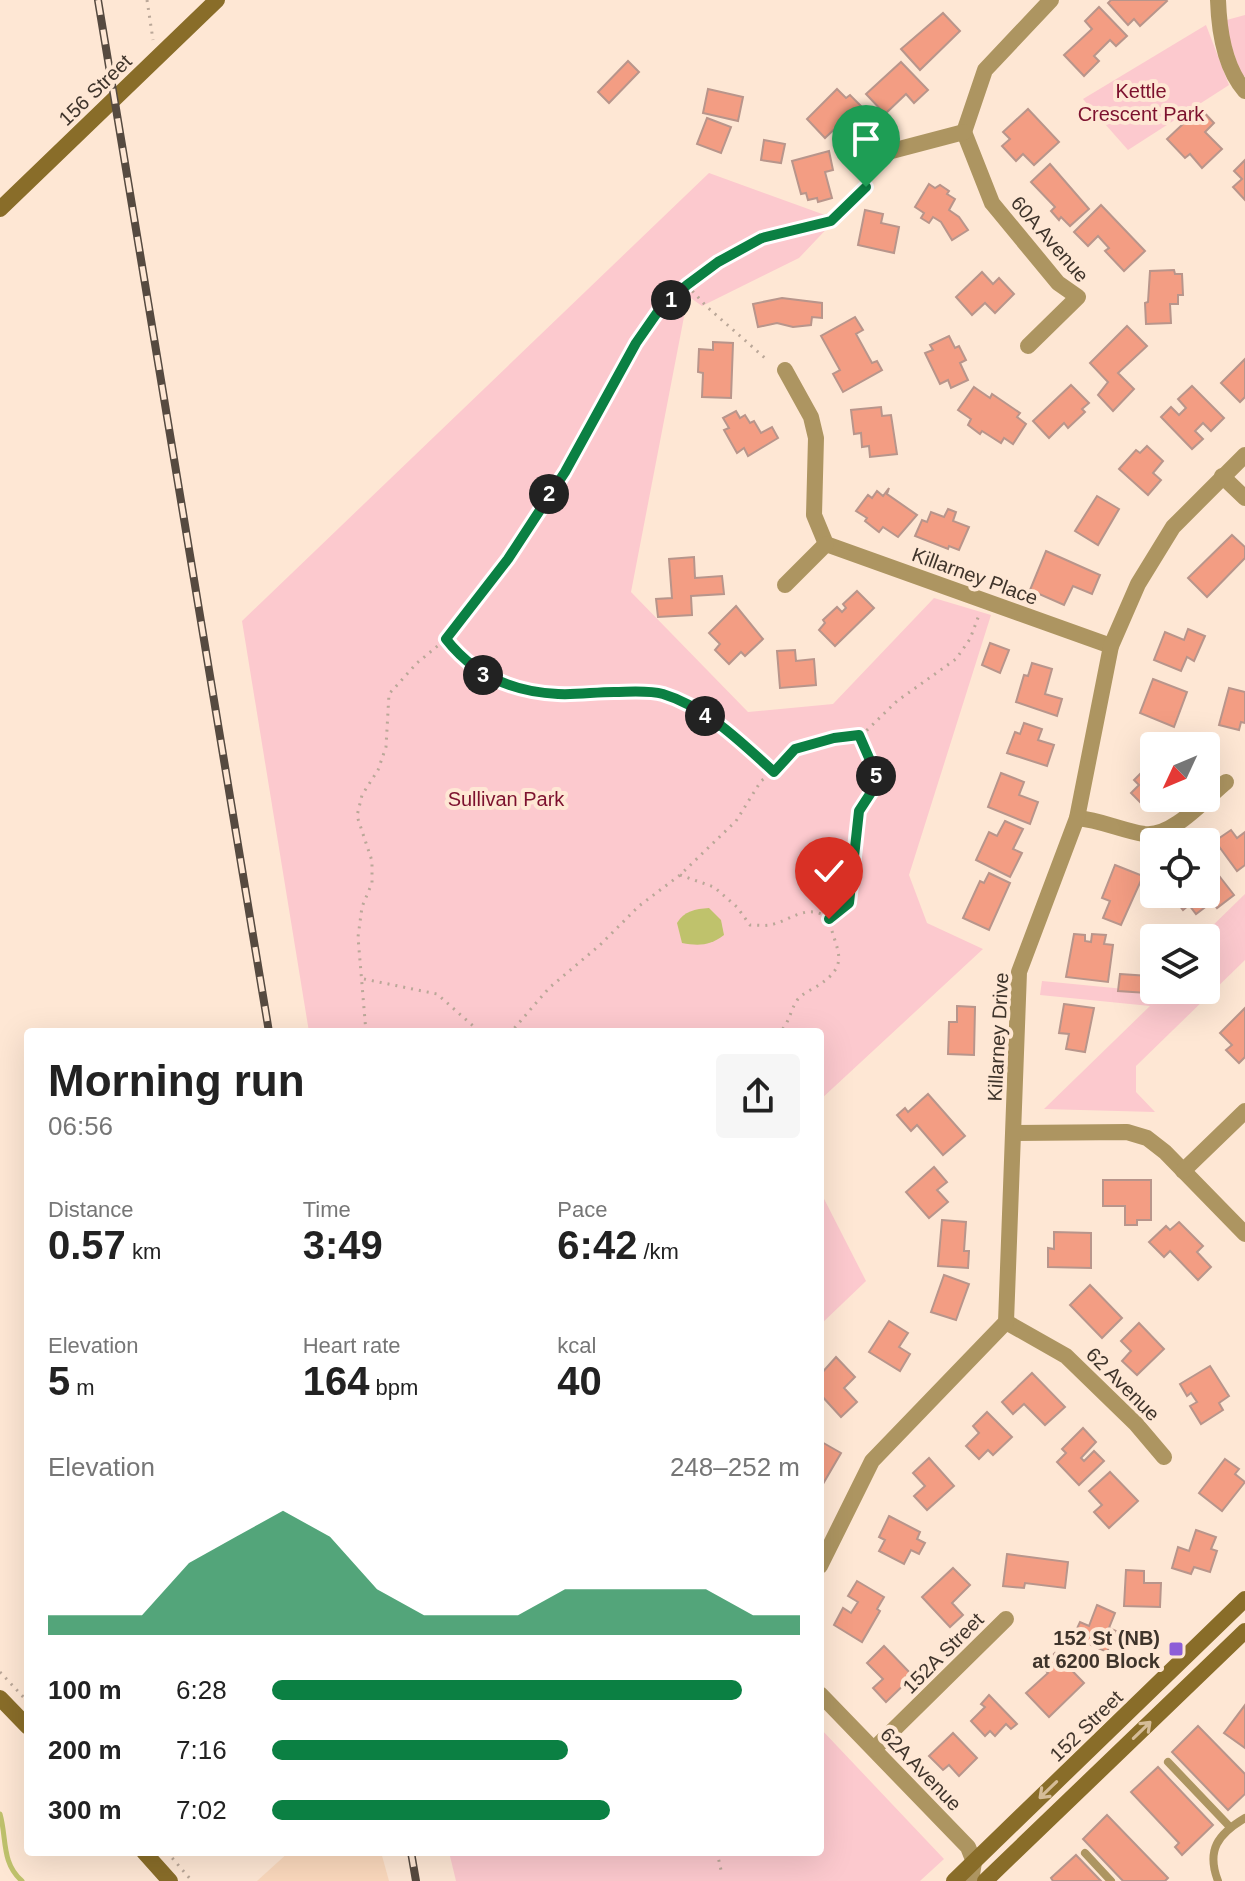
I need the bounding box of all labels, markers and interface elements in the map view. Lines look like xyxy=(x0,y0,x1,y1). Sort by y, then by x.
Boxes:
street label: 156 Street xyxy=(54,50,136,130)
park label: Kettle Crescent Park xyxy=(1078,80,1205,125)
pin xyxy=(832,105,900,187)
icon: arrive xyxy=(844,117,888,161)
street label: 60A Avenue xyxy=(1007,192,1093,286)
pin: 1 xyxy=(651,280,691,320)
text: 1 xyxy=(665,287,677,312)
pin: 2 xyxy=(529,474,569,514)
text: 2 xyxy=(543,481,555,506)
street label: Killarney Place xyxy=(909,543,1041,609)
pin: 3 xyxy=(463,655,503,695)
text: 3 xyxy=(477,662,489,687)
pin: 4 xyxy=(685,696,725,736)
text: 4 xyxy=(699,703,711,728)
north arrow xyxy=(1140,732,1220,812)
map controls xyxy=(1140,732,1220,1004)
pin: 5 xyxy=(856,756,896,796)
text: 5 xyxy=(870,763,882,788)
park label: Sullivan Park xyxy=(448,788,565,810)
button: locate xyxy=(1140,828,1220,908)
pin xyxy=(795,837,863,919)
icon: check xyxy=(807,849,851,893)
button: layers xyxy=(1140,924,1220,1004)
street label: Killarney Drive xyxy=(984,972,1012,1102)
button: share xyxy=(716,1054,800,1138)
text: Morning run xyxy=(48,1056,305,1105)
text: 06:56 xyxy=(48,1111,113,1141)
text: Distance xyxy=(48,1197,134,1222)
text: Time xyxy=(303,1197,351,1222)
text: Pace xyxy=(557,1197,607,1222)
text: 0.57 xyxy=(48,1223,126,1267)
text: 3:49 xyxy=(303,1223,383,1267)
text: 6:42 xyxy=(557,1223,637,1267)
text: km xyxy=(126,1239,161,1264)
text: /km xyxy=(637,1239,679,1264)
text: Elevation xyxy=(48,1333,139,1358)
text: Heart rate xyxy=(303,1333,400,1358)
text: kcal xyxy=(557,1333,596,1358)
street label: 62 Avenue xyxy=(1082,1343,1164,1425)
text: 5 xyxy=(48,1359,70,1403)
text: 164 xyxy=(303,1359,369,1403)
text: 40 xyxy=(557,1359,602,1403)
text: m xyxy=(70,1375,95,1400)
text: bpm xyxy=(369,1375,418,1400)
text: Elevation xyxy=(48,1452,155,1482)
text: 248–252 m xyxy=(670,1452,800,1482)
street label: 152A Street xyxy=(898,1608,988,1698)
place label: 152 St (NB) at 6200 Block xyxy=(1032,1627,1161,1672)
marker: 152 St (NB) at 6200 Block xyxy=(1167,1640,1185,1658)
text: 100 m xyxy=(48,1675,122,1705)
text: 6:28 xyxy=(176,1675,227,1705)
street label: 152 Street xyxy=(1045,1686,1127,1766)
one-way arrow xyxy=(1132,1721,1151,1740)
street label: 62A Avenue xyxy=(876,1723,966,1815)
text: 200 m xyxy=(48,1735,122,1765)
text: 7:16 xyxy=(176,1735,227,1765)
one-way arrow xyxy=(1038,1780,1058,1799)
text: 300 m xyxy=(48,1795,122,1825)
text: 7:02 xyxy=(176,1795,227,1825)

